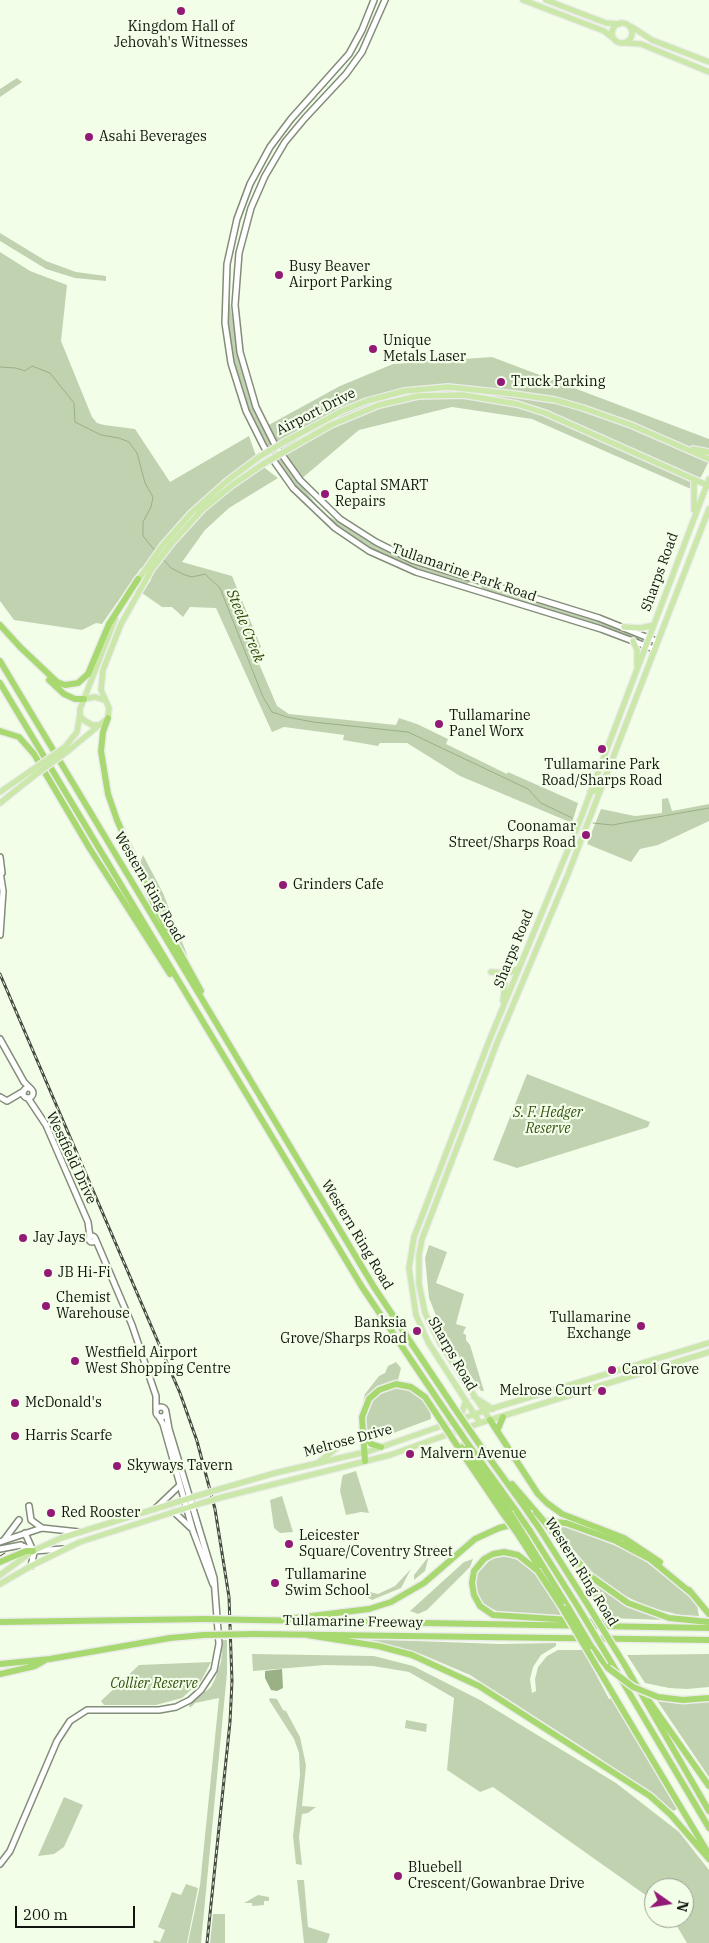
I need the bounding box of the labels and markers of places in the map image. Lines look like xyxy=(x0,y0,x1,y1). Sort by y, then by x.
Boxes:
marker: Kingdom Hall of Jehovah's Witnesses xyxy=(175,5,187,17)
place label: Kingdom Hall of Jehovah's Witnesses xyxy=(114,19,248,52)
place label: Asahi Beverages xyxy=(99,129,207,145)
marker: Asahi Beverages xyxy=(83,131,95,143)
place label: Busy Beaver Airport Parking xyxy=(289,259,392,292)
marker: Busy Beaver Airport Parking xyxy=(273,269,285,281)
place label: Unique Metals Laser xyxy=(383,333,466,366)
marker: Unique Metals Laser xyxy=(367,343,379,355)
place label: Truck Parking xyxy=(511,374,605,390)
marker: Truck Parking xyxy=(495,376,507,388)
place label: Captal SMART Repairs xyxy=(335,478,428,511)
marker: Captal SMART Repairs xyxy=(319,488,331,500)
place label: Tullamarine Panel Worx xyxy=(449,708,531,740)
marker: Tullamarine Panel Worx xyxy=(433,718,445,730)
marker: Tullamarine Park Road/Sharps Road xyxy=(596,743,608,755)
place label: Tullamarine Park Road/Sharps Road xyxy=(541,757,663,790)
place label: Coonamar Street/Sharps Road xyxy=(449,819,576,852)
marker: Coonamar Street/Sharps Road xyxy=(580,829,592,841)
place label: Grinders Cafe xyxy=(293,877,384,893)
marker: Grinders Cafe xyxy=(277,879,289,891)
place label: Jay Jays xyxy=(33,1230,86,1246)
marker: Jay Jays xyxy=(17,1232,29,1244)
place label: JB Hi-Fi xyxy=(58,1265,111,1281)
marker: JB Hi-Fi xyxy=(42,1267,54,1279)
place label: Chemist Warehouse xyxy=(56,1290,130,1322)
marker: Chemist Warehouse xyxy=(40,1300,52,1312)
place label: Tullamarine Exchange xyxy=(549,1310,631,1342)
place label: Banksia Grove/Sharps Road xyxy=(280,1315,407,1348)
marker: Tullamarine Exchange xyxy=(635,1320,647,1332)
marker: Banksia Grove/Sharps Road xyxy=(411,1325,423,1337)
place label: Westfield Airport West Shopping Centre xyxy=(85,1345,231,1378)
marker: Westfield Airport West Shopping Centre xyxy=(69,1355,81,1367)
place label: Carol Grove xyxy=(622,1362,699,1378)
marker: Carol Grove xyxy=(606,1364,618,1376)
place label: Melrose Court xyxy=(500,1383,592,1399)
marker: Melrose Court xyxy=(596,1385,608,1397)
place label: McDonald's xyxy=(25,1395,102,1411)
marker: McDonald's xyxy=(9,1397,21,1409)
place label: Harris Scarfe xyxy=(25,1428,112,1444)
marker: Harris Scarfe xyxy=(9,1430,21,1442)
place label: Malvern Avenue xyxy=(420,1446,526,1462)
marker: Malvern Avenue xyxy=(404,1448,416,1460)
place label: Skyways Tavern xyxy=(127,1458,233,1474)
marker: Skyways Tavern xyxy=(111,1460,123,1472)
place label: Red Rooster xyxy=(61,1505,140,1521)
marker: Red Rooster xyxy=(45,1507,57,1519)
place label: Leicester Square/Coventry Street xyxy=(299,1528,453,1560)
marker: Leicester Square/Coventry Street xyxy=(283,1538,295,1550)
place label: Tullamarine Swim School xyxy=(285,1567,369,1600)
marker: Tullamarine Swim School xyxy=(269,1577,281,1589)
place label: Bluebell Crescent/Gowanbrae Drive xyxy=(408,1860,585,1892)
marker: Bluebell Crescent/Gowanbrae Drive xyxy=(392,1870,404,1882)

